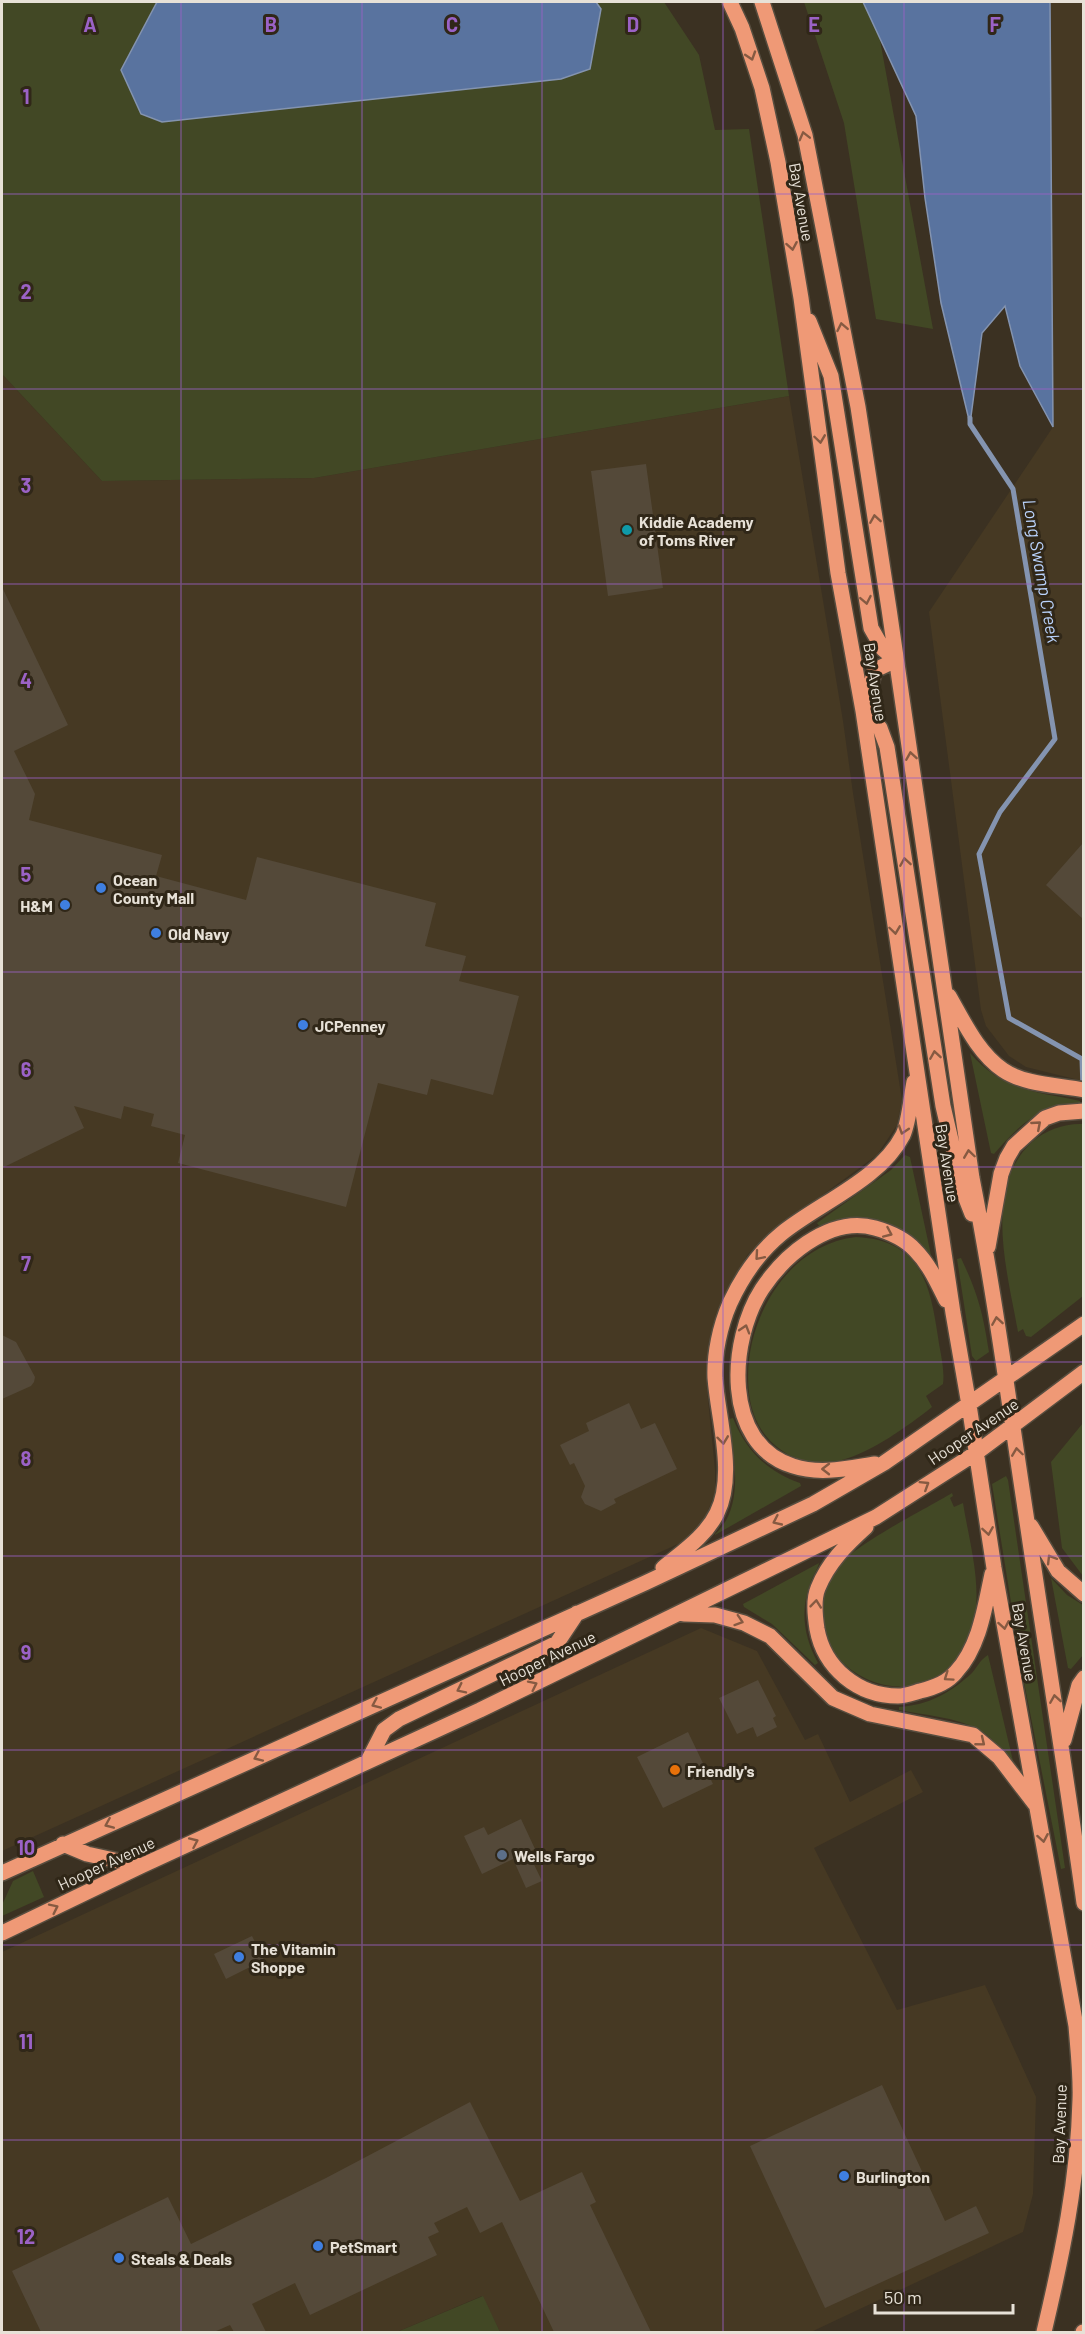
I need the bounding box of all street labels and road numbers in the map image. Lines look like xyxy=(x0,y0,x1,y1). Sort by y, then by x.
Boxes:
street label: Bay Avenue xyxy=(786,161,818,243)
street label: Bay Avenue xyxy=(860,641,892,723)
street label: Bay Avenue xyxy=(932,1122,964,1204)
street label: Hooper Avenue xyxy=(924,1394,1022,1468)
street label: Bay Avenue xyxy=(1009,1601,1041,1683)
street label: Hooper Avenue xyxy=(496,1626,598,1690)
street label: Hooper Avenue xyxy=(54,1832,158,1894)
street label: Bay Avenue xyxy=(1048,2084,1070,2164)

